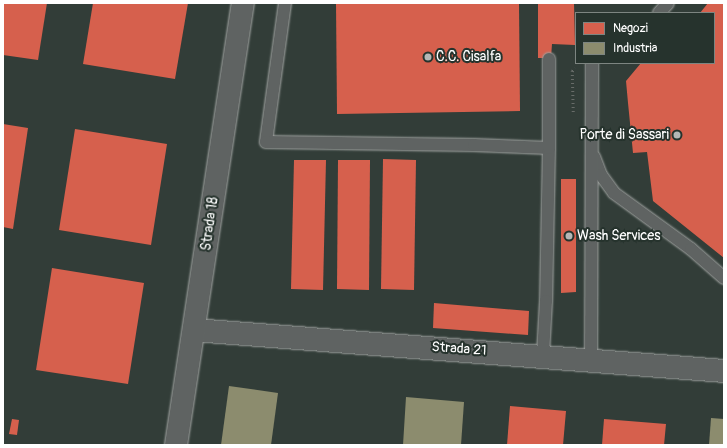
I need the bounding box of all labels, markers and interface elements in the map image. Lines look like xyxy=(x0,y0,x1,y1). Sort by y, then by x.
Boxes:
legend xyxy=(575,12,715,64)
text: Negozi xyxy=(613,21,648,36)
text: Industria xyxy=(613,41,657,56)
place label: C.C. Cisalfa xyxy=(436,49,501,65)
marker: C.C. Cisalfa xyxy=(423,52,433,62)
place label: Porte di Sassari xyxy=(580,127,669,143)
marker: Porte di Sassari xyxy=(672,130,682,140)
street label: Strada 18 xyxy=(198,196,222,252)
place label: Wash Services xyxy=(577,228,660,244)
marker: Wash Services xyxy=(564,231,574,241)
street label: Strada 21 xyxy=(431,339,487,359)

